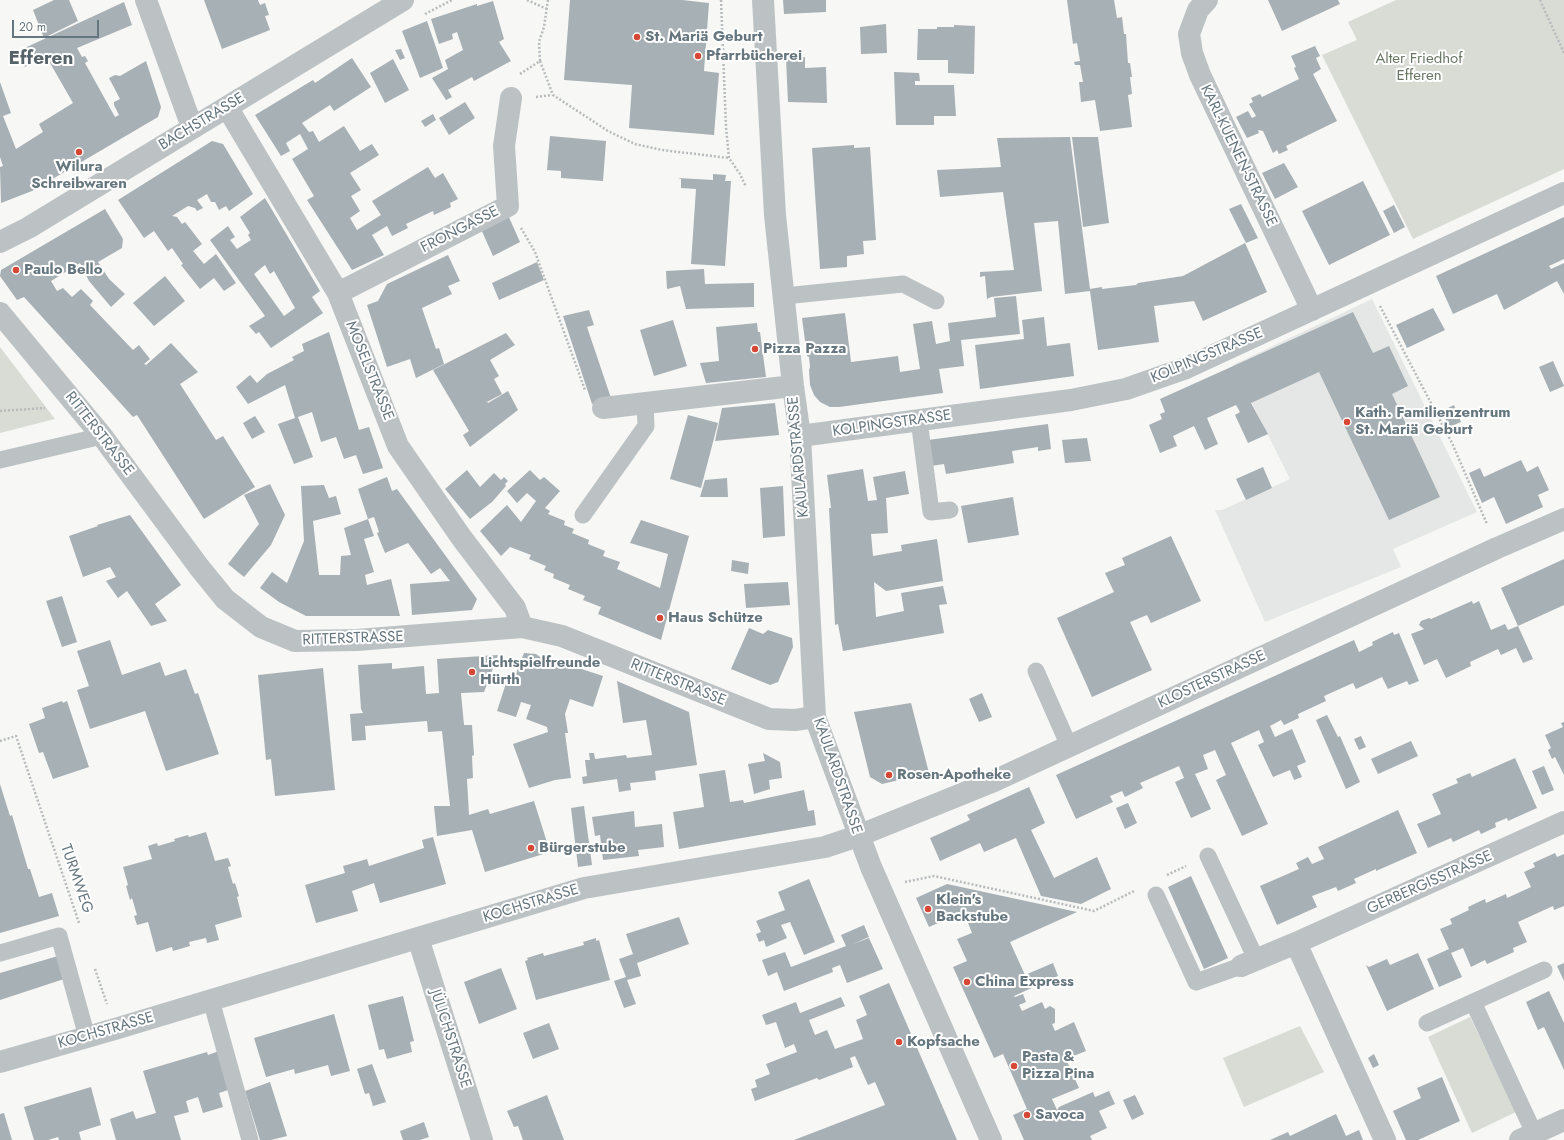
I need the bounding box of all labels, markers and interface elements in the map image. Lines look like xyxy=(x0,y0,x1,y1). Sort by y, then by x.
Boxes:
scale bar xyxy=(14,12,101,38)
text: 20 m xyxy=(19,18,46,36)
place label: St. Mariä Geburt xyxy=(645,28,763,46)
marker: St. Mariä Geburt xyxy=(632,32,642,42)
place label: Pfarrbücherei xyxy=(706,47,802,65)
district label: Efferen xyxy=(9,48,73,70)
park label: Alter Friedhof Efferen xyxy=(1375,50,1463,85)
marker: Pfarrbücherei xyxy=(693,51,703,61)
street label: KARL-KUENEN-STRASSE xyxy=(1196,82,1280,230)
street label: BACHSTRASSE xyxy=(156,89,248,155)
marker: Wilura Schreibwaren xyxy=(74,147,84,157)
place label: Wilura Schreibwaren xyxy=(31,158,127,193)
street label: FRONGASSE xyxy=(418,203,502,257)
place label: Paulo Bello xyxy=(24,261,103,279)
marker: Paulo Bello xyxy=(11,265,21,275)
street label: MOSELSTRASSE xyxy=(341,319,397,423)
street label: KOLPINGSTRASSE xyxy=(1148,324,1266,388)
place label: Pizza Pazza xyxy=(763,340,846,358)
marker: Pizza Pazza xyxy=(750,344,760,354)
street label: RITTERSTRASSE xyxy=(61,389,137,479)
street label: KAULARDSTRASSE xyxy=(785,396,813,518)
place label: Kath. Familienzentrum St. Mariä Geburt xyxy=(1355,404,1511,439)
street label: KOLPINGSTRASSE xyxy=(832,407,952,441)
marker: Kath. Familienzentrum St. Mariä Geburt xyxy=(1342,417,1352,427)
place label: Haus Schütze xyxy=(668,609,763,627)
marker: Haus Schütze xyxy=(655,613,665,623)
street label: RITTERSTRASSE xyxy=(302,628,404,650)
street label: KLOSTERSTRASSE xyxy=(1155,647,1269,713)
place label: Lichtspielfreunde Hürth xyxy=(480,654,600,689)
street label: RITTERSTRASSE xyxy=(628,656,728,710)
marker: Lichtspielfreunde Hürth xyxy=(467,667,477,677)
street label: KAULARDSTRASSE xyxy=(809,716,865,836)
place label: Rosen-Apotheke xyxy=(897,766,1011,784)
marker: Rosen-Apotheke xyxy=(884,770,894,780)
place label: Bürgerstube xyxy=(539,839,626,857)
street label: TURMWEG xyxy=(56,842,96,916)
marker: Bürgerstube xyxy=(526,843,536,853)
street label: GERBERGISSTRASSE xyxy=(1365,847,1495,919)
street label: KOCHSTRASSE xyxy=(481,881,581,927)
place label: Klein's Backstube xyxy=(936,891,1008,926)
marker: Klein's Backstube xyxy=(923,904,933,914)
place label: China Express xyxy=(975,973,1074,991)
marker: China Express xyxy=(962,977,972,987)
street label: JÜLICHSTRASSE xyxy=(426,987,474,1091)
street label: KOCHSTRASSE xyxy=(56,1009,156,1053)
place label: Kopfsache xyxy=(907,1033,980,1051)
marker: Kopfsache xyxy=(894,1037,904,1047)
place label: Pasta & Pizza Pina xyxy=(1022,1048,1094,1083)
marker: Pasta & Pizza Pina xyxy=(1009,1061,1019,1071)
place label: Savoca xyxy=(1035,1106,1084,1124)
marker: Savoca xyxy=(1022,1110,1032,1120)

